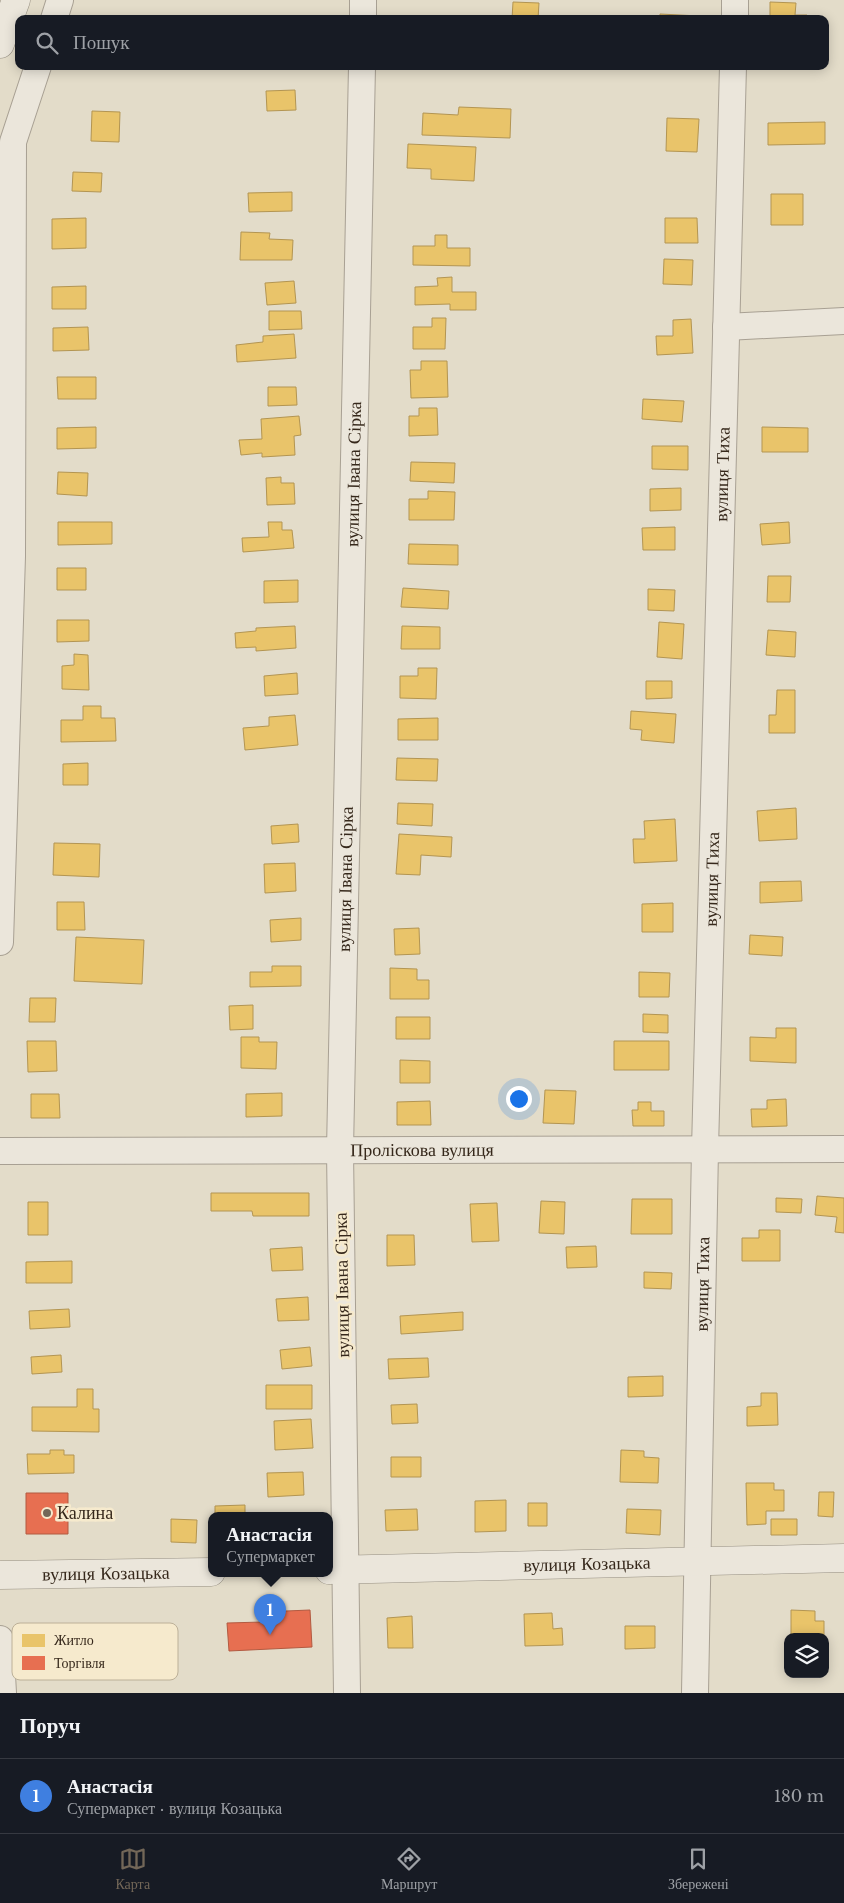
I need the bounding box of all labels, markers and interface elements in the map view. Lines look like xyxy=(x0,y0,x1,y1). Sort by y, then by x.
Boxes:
search box xyxy=(15,15,829,70)
icon: search xyxy=(33,29,61,57)
text: Пошук xyxy=(73,31,130,54)
street label: вулиця Івана Сірка xyxy=(341,401,366,547)
street label: вулиця Тиха xyxy=(710,427,735,522)
street label: вулиця Івана Сірка xyxy=(333,806,358,952)
street label: вулиця Тиха xyxy=(700,832,724,927)
your location xyxy=(506,1086,532,1112)
street label: Проліскова вулиця xyxy=(350,1139,494,1161)
street label: вулиця Івана Сірка xyxy=(330,1212,354,1358)
street label: вулиця Тиха xyxy=(691,1236,714,1332)
place label: Калина xyxy=(57,1502,113,1524)
marker: Калина xyxy=(41,1507,53,1519)
popup xyxy=(208,1512,333,1577)
text: Анастасія xyxy=(226,1523,312,1546)
text: Супермаркет xyxy=(226,1546,315,1566)
street label: вулиця Козацька xyxy=(523,1552,651,1576)
street label: вулиця Козацька xyxy=(42,1562,170,1585)
pin: 1 xyxy=(254,1594,286,1635)
legend xyxy=(12,1623,178,1680)
text: Житло xyxy=(54,1631,94,1649)
map controls xyxy=(784,1633,829,1678)
button: layers xyxy=(784,1633,829,1678)
text: Торгівля xyxy=(54,1654,106,1672)
text: Поруч xyxy=(20,1713,81,1739)
text: Анастасія xyxy=(67,1775,153,1798)
text: 1 xyxy=(33,1786,39,1806)
text: 180 m xyxy=(774,1786,824,1806)
text: Супермаркет · вулиця Козацька xyxy=(67,1798,282,1818)
tab: Карта xyxy=(115,1845,150,1893)
tab: Маршрут xyxy=(381,1845,437,1893)
tab: Збережені xyxy=(668,1845,729,1893)

